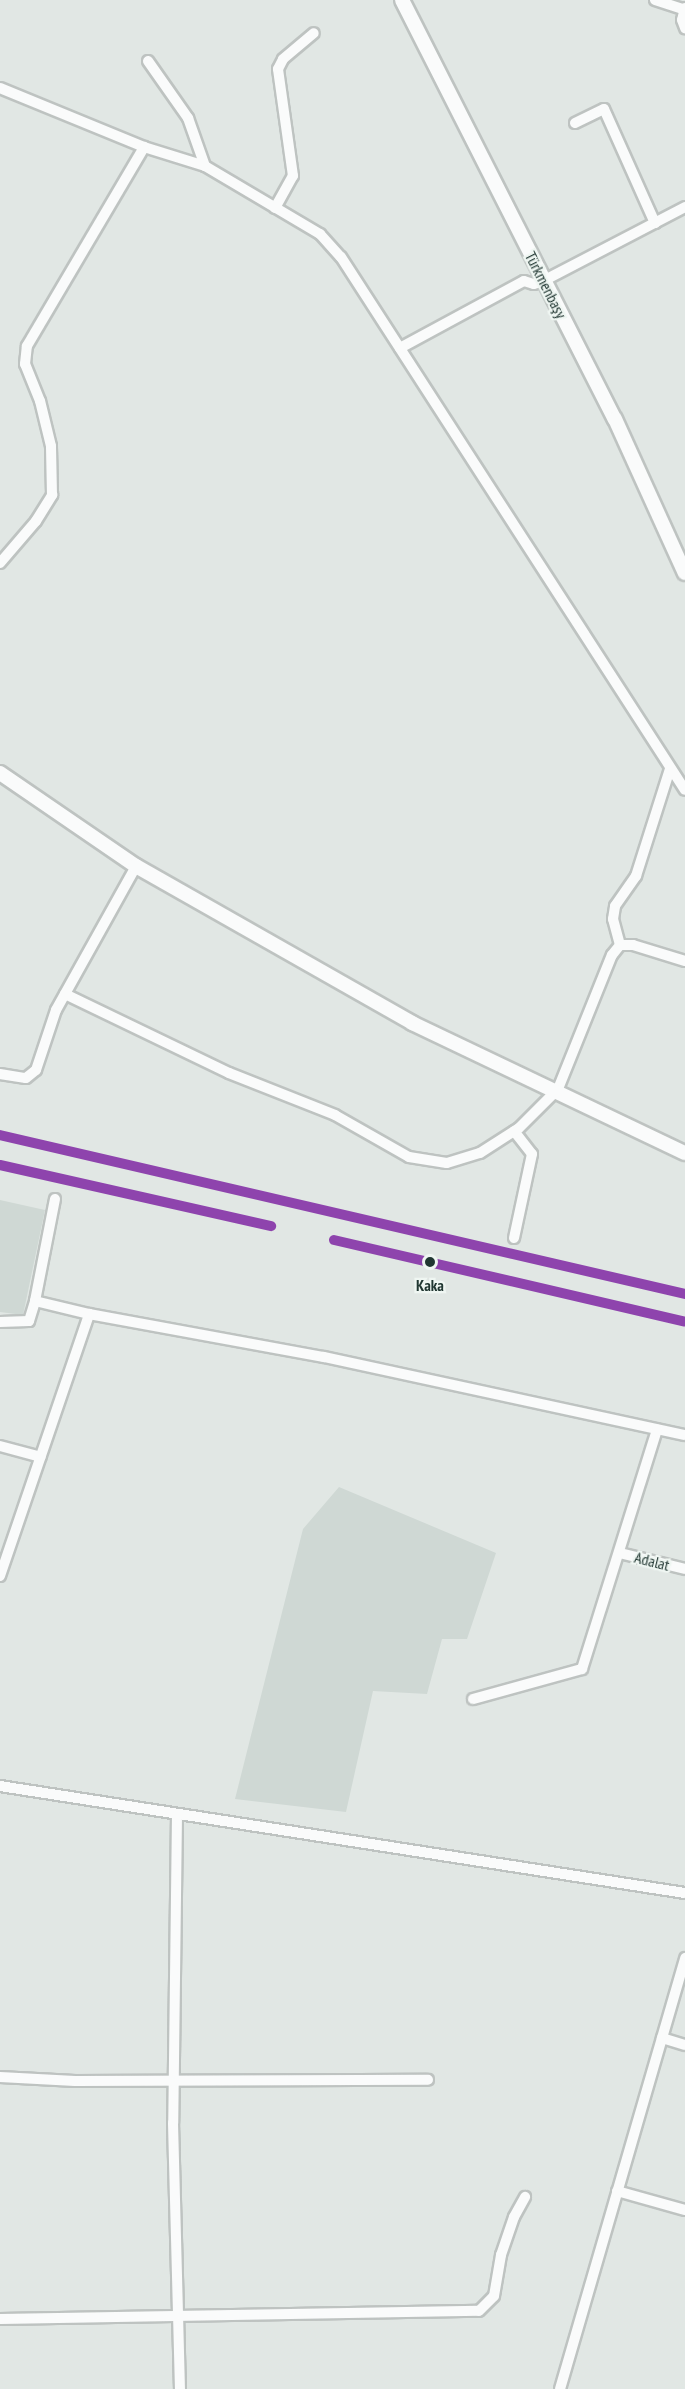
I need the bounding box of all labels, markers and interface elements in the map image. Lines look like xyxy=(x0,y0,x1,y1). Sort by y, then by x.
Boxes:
street label: Türkmenbaşy xyxy=(521,248,571,322)
marker: Kaka xyxy=(419,1251,441,1273)
place label: Kaka xyxy=(416,1275,444,1295)
street label: Adalat xyxy=(632,1547,672,1575)

